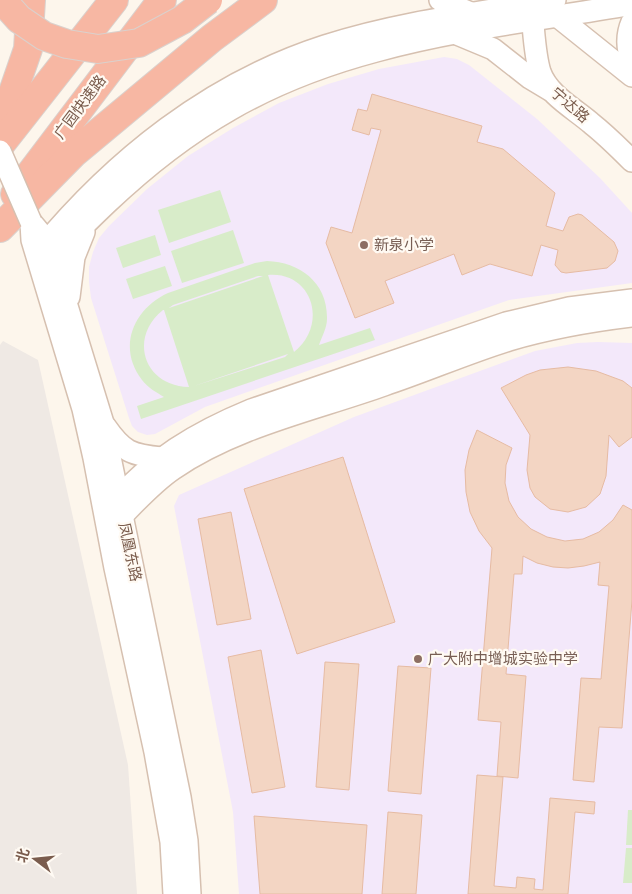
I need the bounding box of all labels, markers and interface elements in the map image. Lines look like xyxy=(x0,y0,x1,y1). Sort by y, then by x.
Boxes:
street label: 广园快速路 xyxy=(49,71,110,142)
street label: 宁达路 xyxy=(547,83,594,127)
place label: 新泉小学 xyxy=(374,235,434,254)
marker: 新泉小学 xyxy=(358,239,370,251)
street label: 凤凰东路 xyxy=(115,521,146,583)
place label: 广大附中增城实验中学 xyxy=(428,649,578,668)
marker: 广大附中增城实验中学 xyxy=(412,653,424,665)
north arrow xyxy=(10,834,60,884)
text: 北 xyxy=(12,846,32,864)

